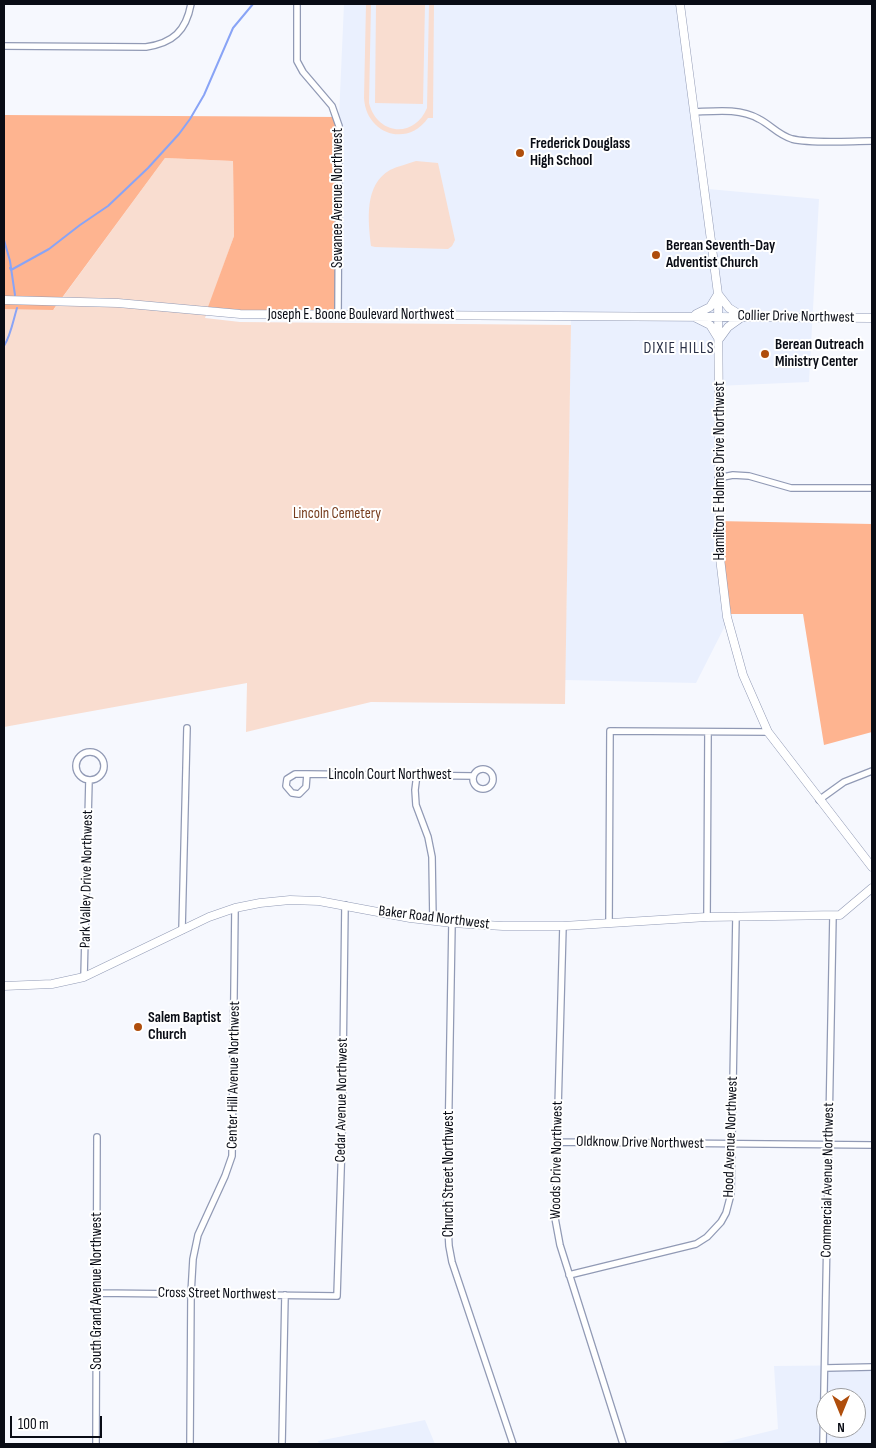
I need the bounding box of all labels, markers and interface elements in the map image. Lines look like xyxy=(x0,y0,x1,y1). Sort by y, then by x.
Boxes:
street label: Sewanee Avenue Northwest xyxy=(329,128,347,268)
place label: Frederick Douglass High School xyxy=(530,135,630,170)
marker: Frederick Douglass High School xyxy=(514,147,526,159)
place label: Berean Seventh-Day Adventist Church xyxy=(666,237,775,272)
marker: Berean Seventh-Day Adventist Church xyxy=(650,249,662,261)
street label: Joseph E. Boone Boulevard Northwest xyxy=(268,306,454,324)
street label: Collier Drive Northwest xyxy=(737,307,855,327)
place label: Berean Outreach Ministry Center xyxy=(775,336,864,371)
district label: DIXIE HILLS xyxy=(642,339,716,359)
marker: Berean Outreach Ministry Center xyxy=(759,348,771,360)
street label: Hamilton E Holmes Drive Northwest xyxy=(711,382,729,560)
park label: Lincoln Cemetery xyxy=(293,505,381,523)
street label: Lincoln Court Northwest xyxy=(328,766,452,784)
street label: Park Valley Drive Northwest xyxy=(77,810,97,948)
street label: Baker Road Northwest xyxy=(377,902,491,934)
street label: Center Hill Avenue Northwest xyxy=(224,1001,244,1149)
place label: Salem Baptist Church xyxy=(148,1009,221,1044)
marker: Salem Baptist Church xyxy=(132,1021,144,1033)
street label: Cedar Avenue Northwest xyxy=(332,1038,352,1162)
street label: Hood Avenue Northwest xyxy=(720,1076,742,1198)
street label: Woods Drive Northwest xyxy=(547,1101,567,1219)
street label: Commercial Avenue Northwest xyxy=(818,1102,838,1258)
street label: Church Street Northwest xyxy=(440,1111,458,1237)
street label: Oldknow Drive Northwest xyxy=(576,1133,704,1153)
street label: South Grand Avenue Northwest xyxy=(88,1212,106,1370)
street label: Cross Street Northwest xyxy=(158,1284,276,1304)
north arrow xyxy=(816,1388,866,1438)
scale bar xyxy=(12,1406,105,1438)
text: 100 m xyxy=(18,1415,49,1434)
text: N xyxy=(837,1419,845,1436)

